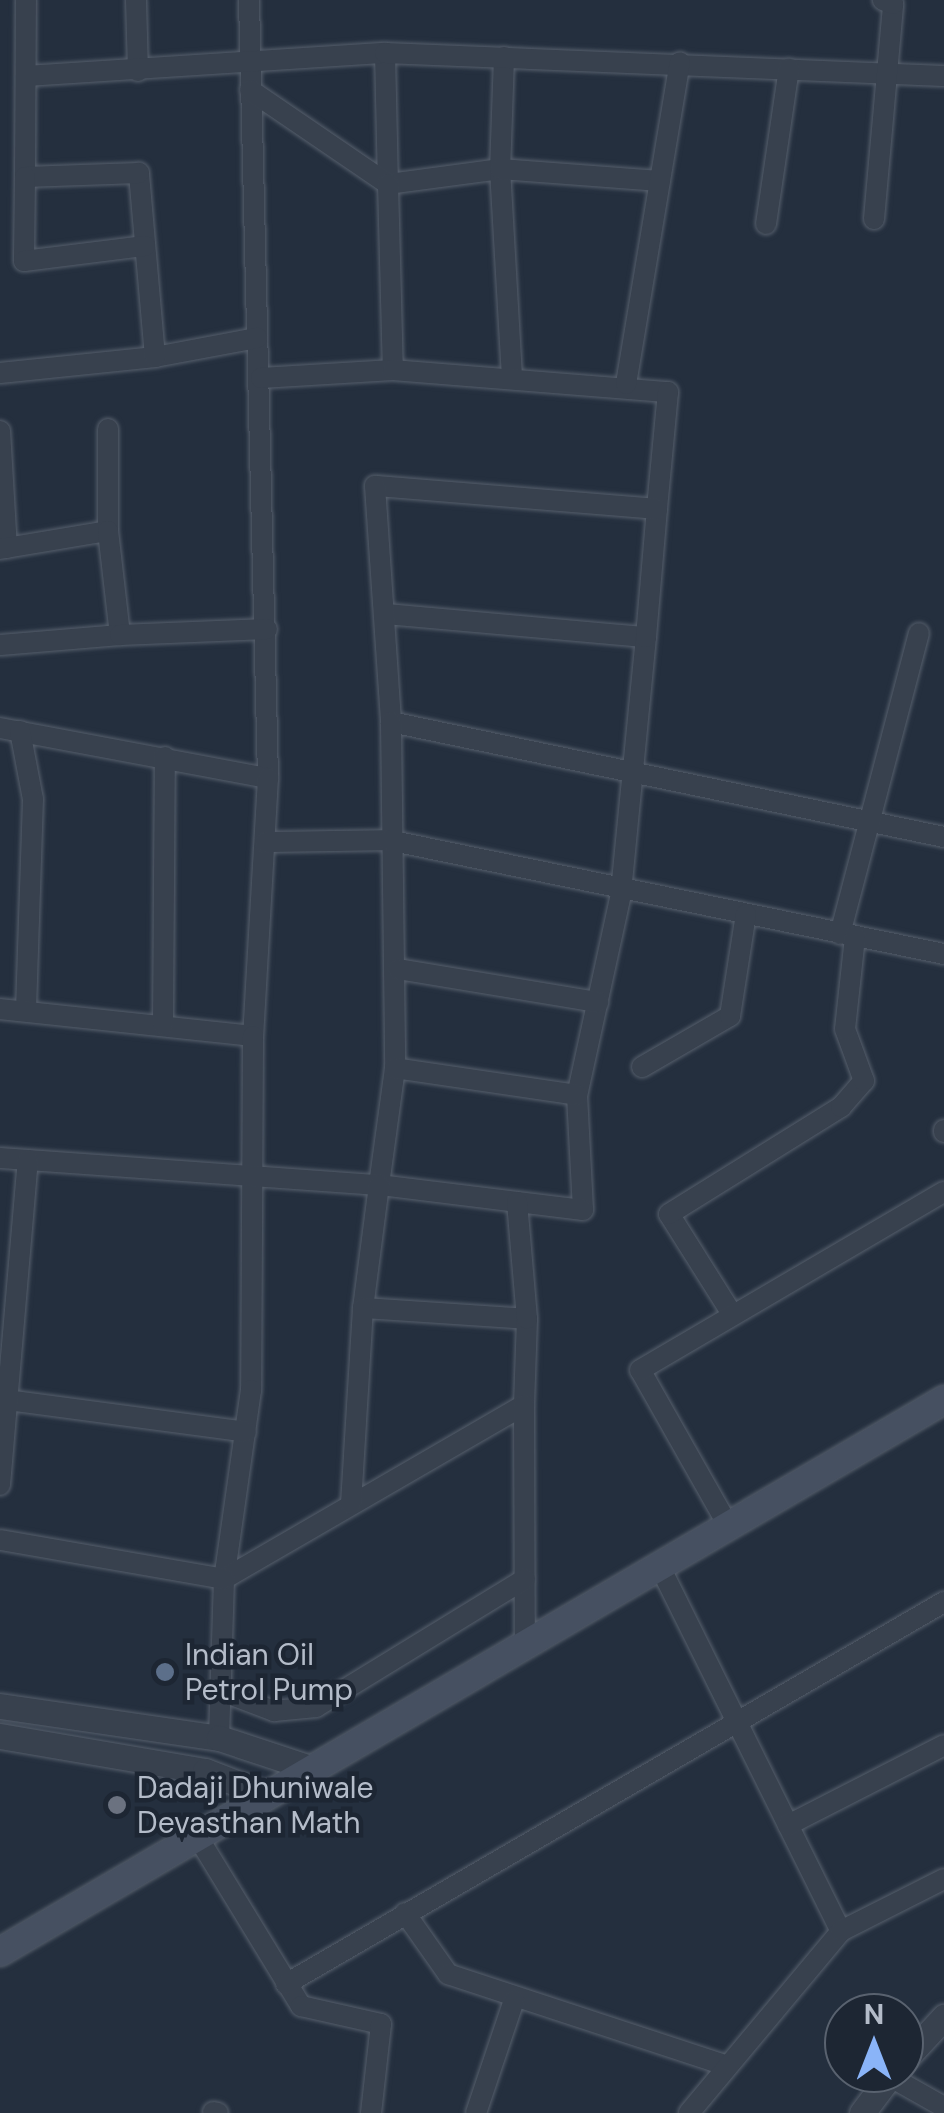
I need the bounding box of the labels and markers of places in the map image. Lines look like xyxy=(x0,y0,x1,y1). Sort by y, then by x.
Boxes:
place label: Indian Oil Petrol Pump xyxy=(185,1637,353,1708)
marker: Indian Oil Petrol Pump xyxy=(154,1661,176,1683)
place label: Dadaji Dhuniwale Devasthan Math xyxy=(137,1770,373,1840)
marker: Dadaji Dhuniwale Devasthan Math xyxy=(106,1794,128,1816)

